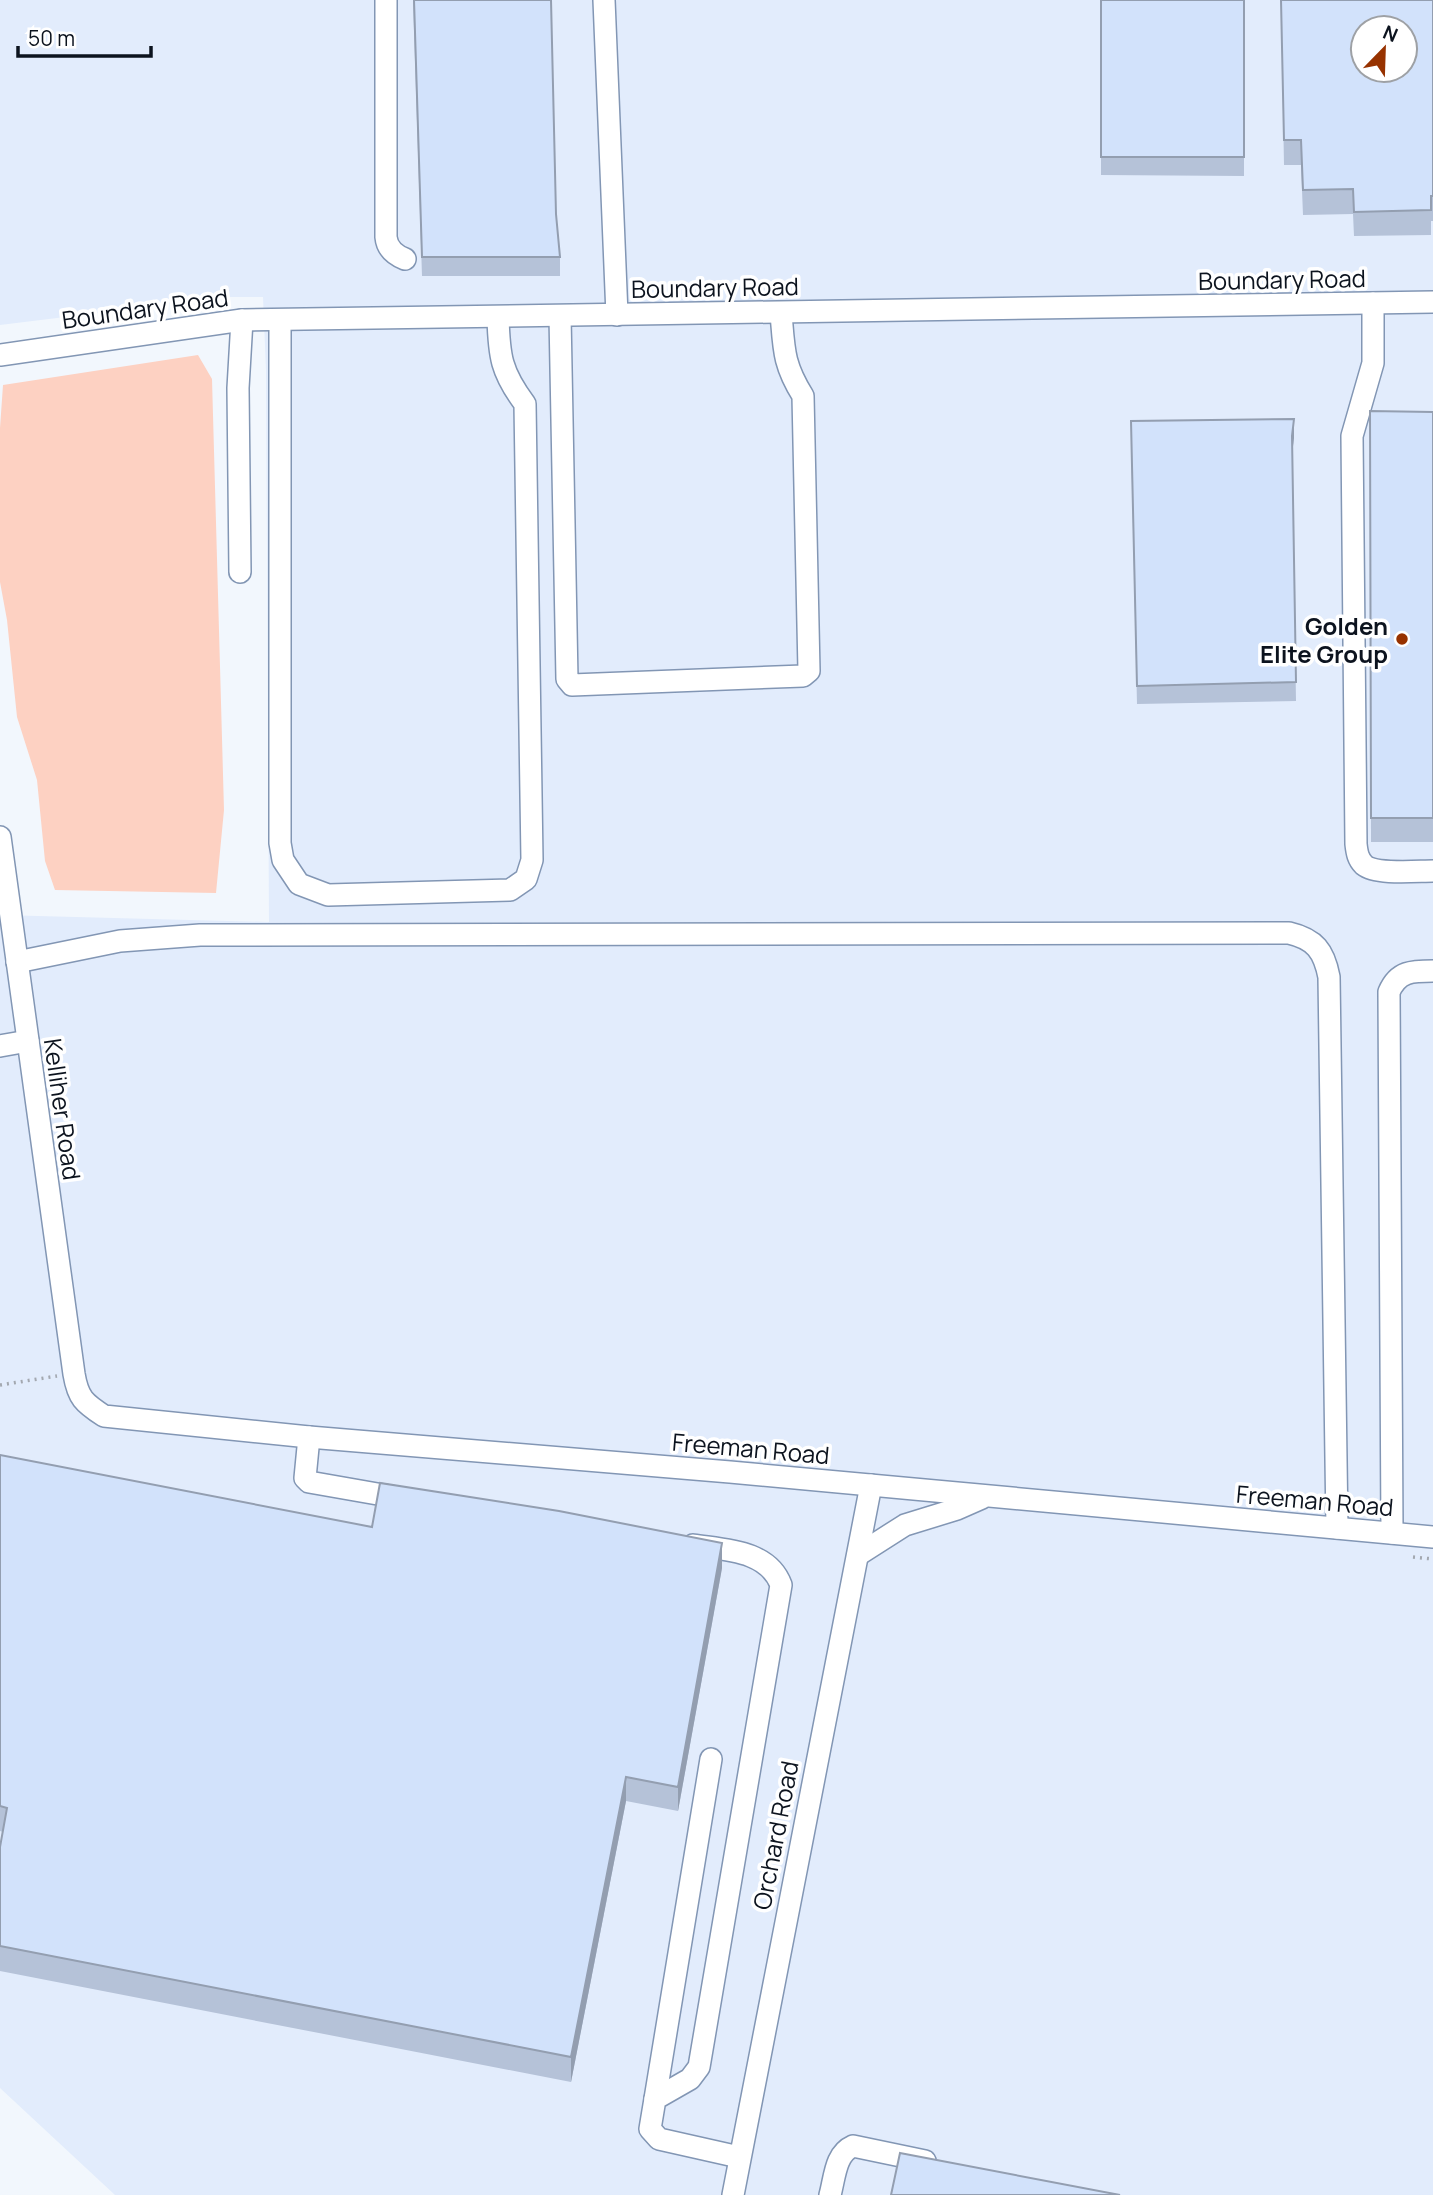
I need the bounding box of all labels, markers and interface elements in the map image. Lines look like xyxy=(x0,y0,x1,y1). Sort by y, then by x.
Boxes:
scale bar xyxy=(18,14,150,58)
north arrow xyxy=(1349,14,1419,84)
text: N xyxy=(1379,19,1402,48)
text: 50 m xyxy=(28,24,75,52)
street label: Boundary Road xyxy=(1198,261,1366,297)
street label: Boundary Road xyxy=(631,269,799,305)
street label: Boundary Road xyxy=(60,280,230,336)
place label: Golden Elite Group xyxy=(1260,609,1388,670)
marker: Golden Elite Group xyxy=(1394,631,1410,647)
street label: Kelliher Road xyxy=(37,1036,89,1182)
street label: Freeman Road xyxy=(671,1425,831,1471)
street label: Freeman Road xyxy=(1235,1477,1395,1523)
street label: Orchard Road xyxy=(744,1758,806,1912)

